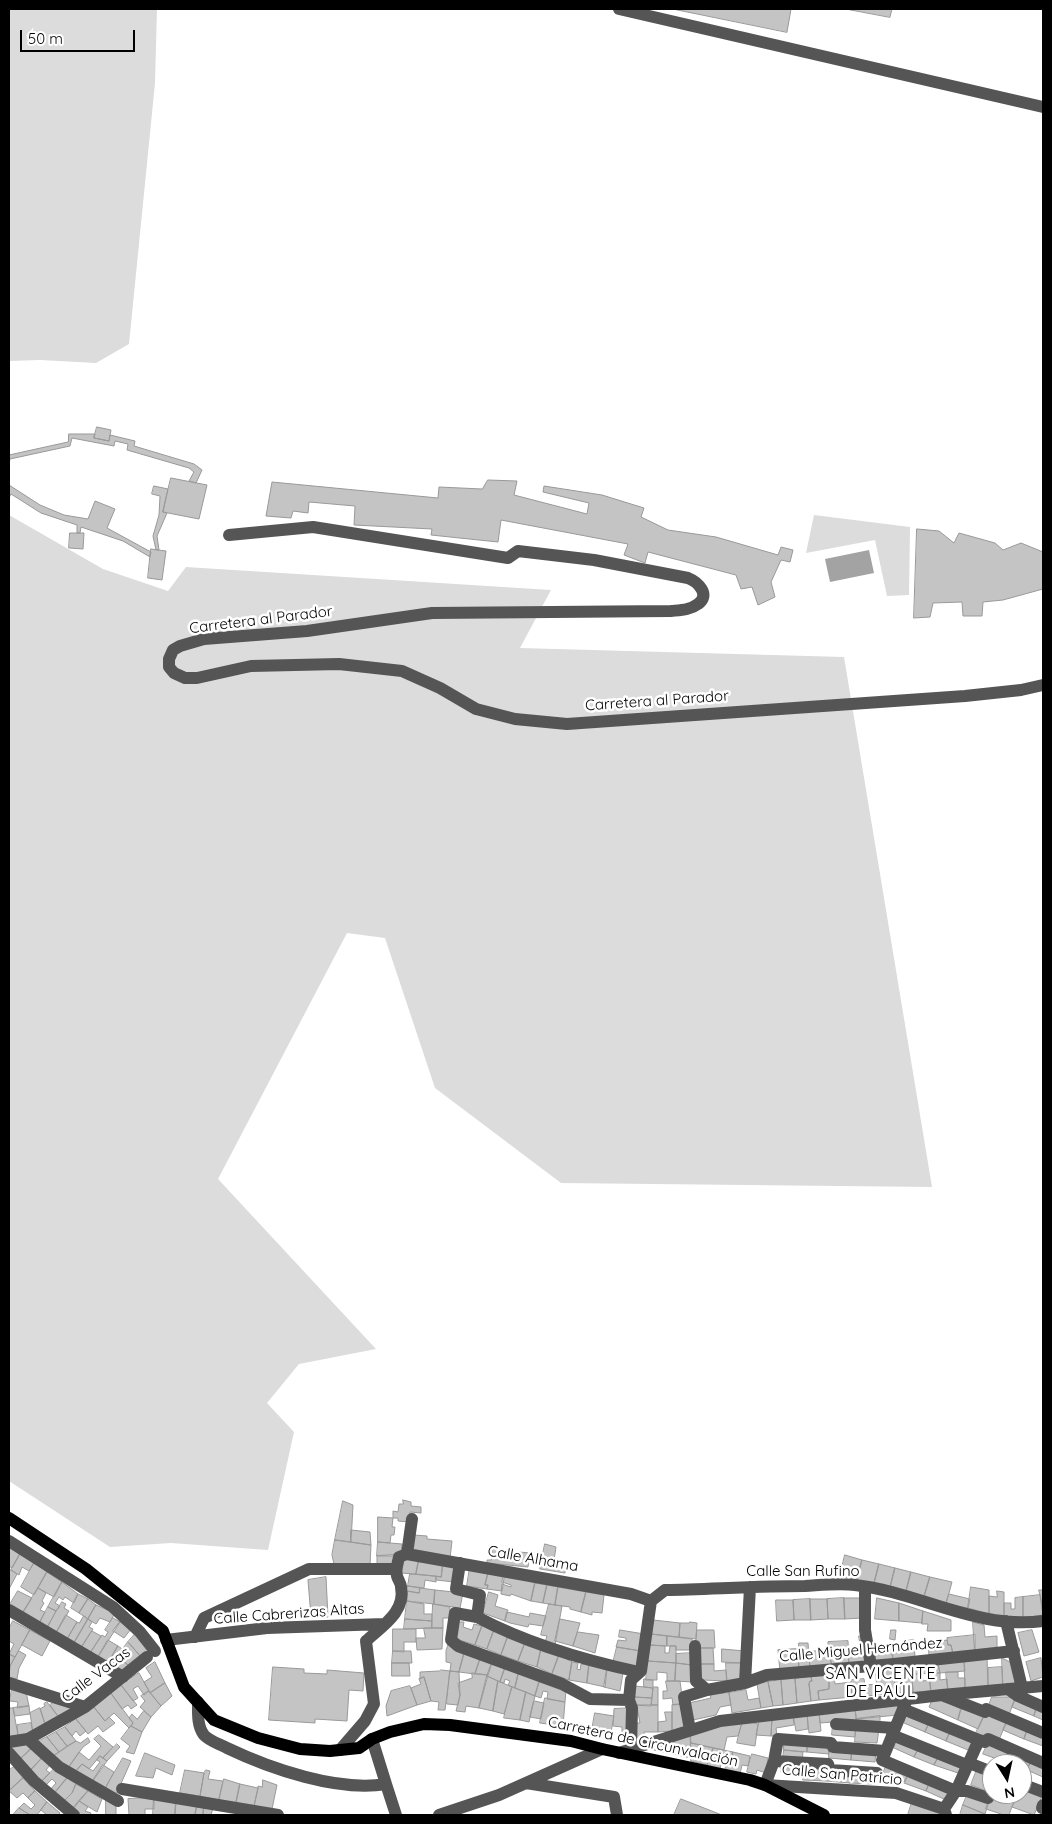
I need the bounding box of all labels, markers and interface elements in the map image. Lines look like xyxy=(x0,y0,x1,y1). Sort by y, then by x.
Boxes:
scale bar xyxy=(22,20,138,52)
text: 50 m xyxy=(28,29,63,48)
street label: Carretera al Parador xyxy=(188,602,334,638)
street label: Carretera al Parador xyxy=(585,687,729,715)
street label: Calle Alhama xyxy=(486,1542,580,1576)
street label: Calle San Rufino xyxy=(746,1562,860,1580)
street label: Calle Cabrerizas Altas xyxy=(213,1600,365,1628)
street label: Calle Miguel Hernández xyxy=(779,1634,943,1666)
street label: Calle Vacas xyxy=(58,1643,134,1707)
district label: SAN VICENTE DE PAÚL xyxy=(824,1664,938,1702)
street label: Carretera de Circunvalación xyxy=(546,1713,740,1771)
north arrow xyxy=(982,1754,1032,1804)
street label: Calle San Patricio xyxy=(781,1761,903,1789)
text: N xyxy=(1003,1783,1016,1803)

